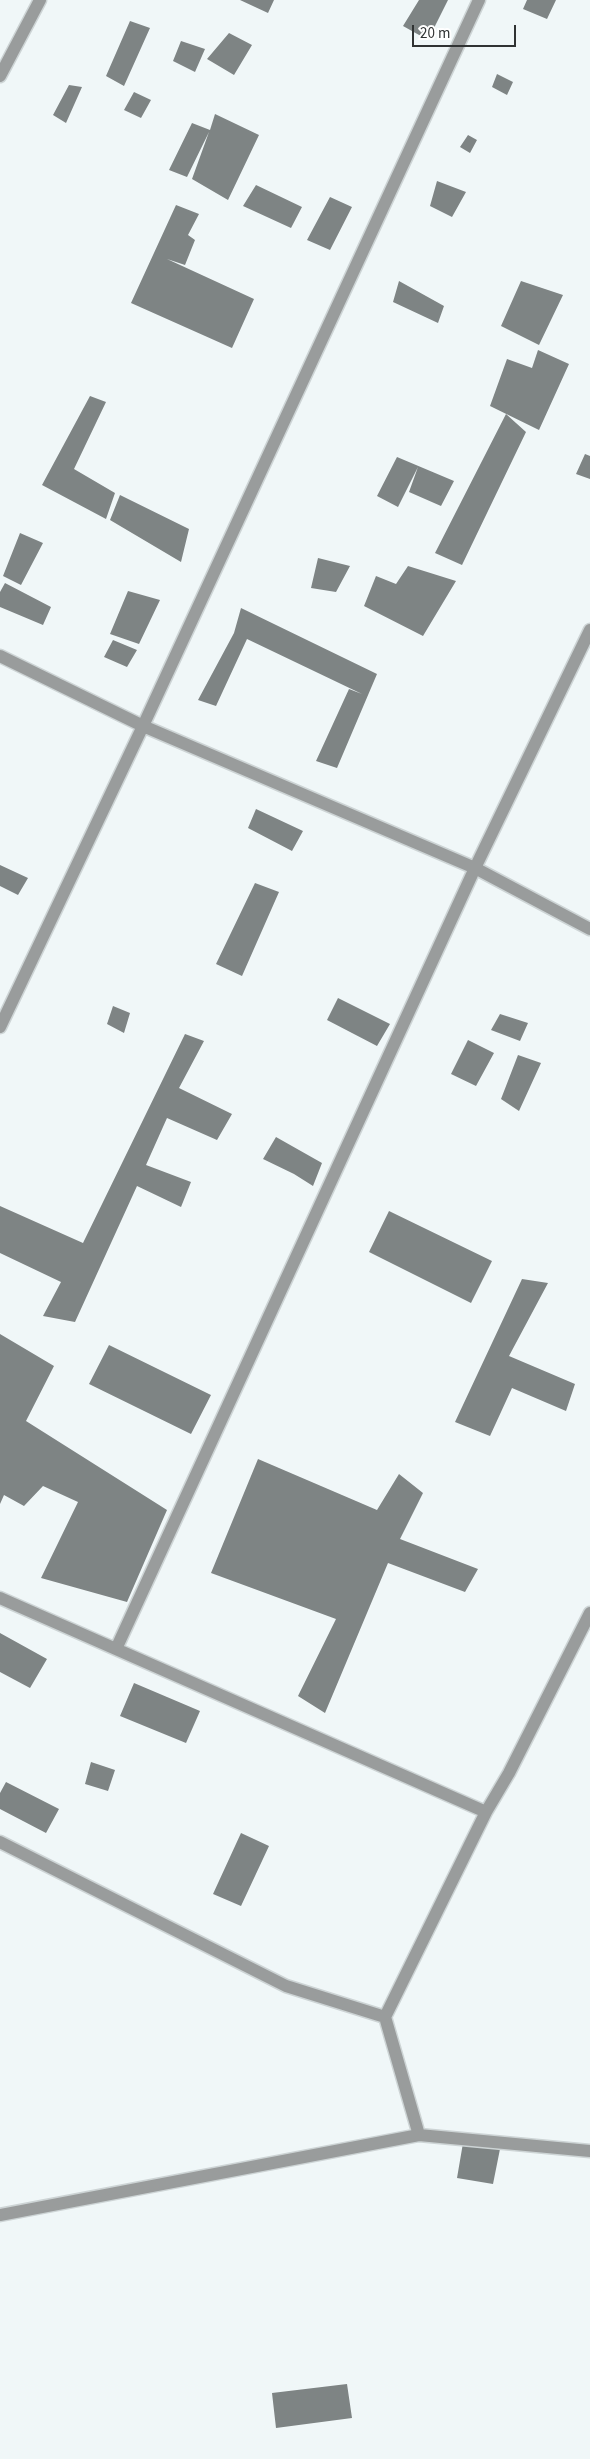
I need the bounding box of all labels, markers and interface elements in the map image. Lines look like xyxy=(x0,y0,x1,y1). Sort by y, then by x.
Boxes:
scale bar xyxy=(415,15,519,47)
text: 20 m xyxy=(420,23,450,44)

